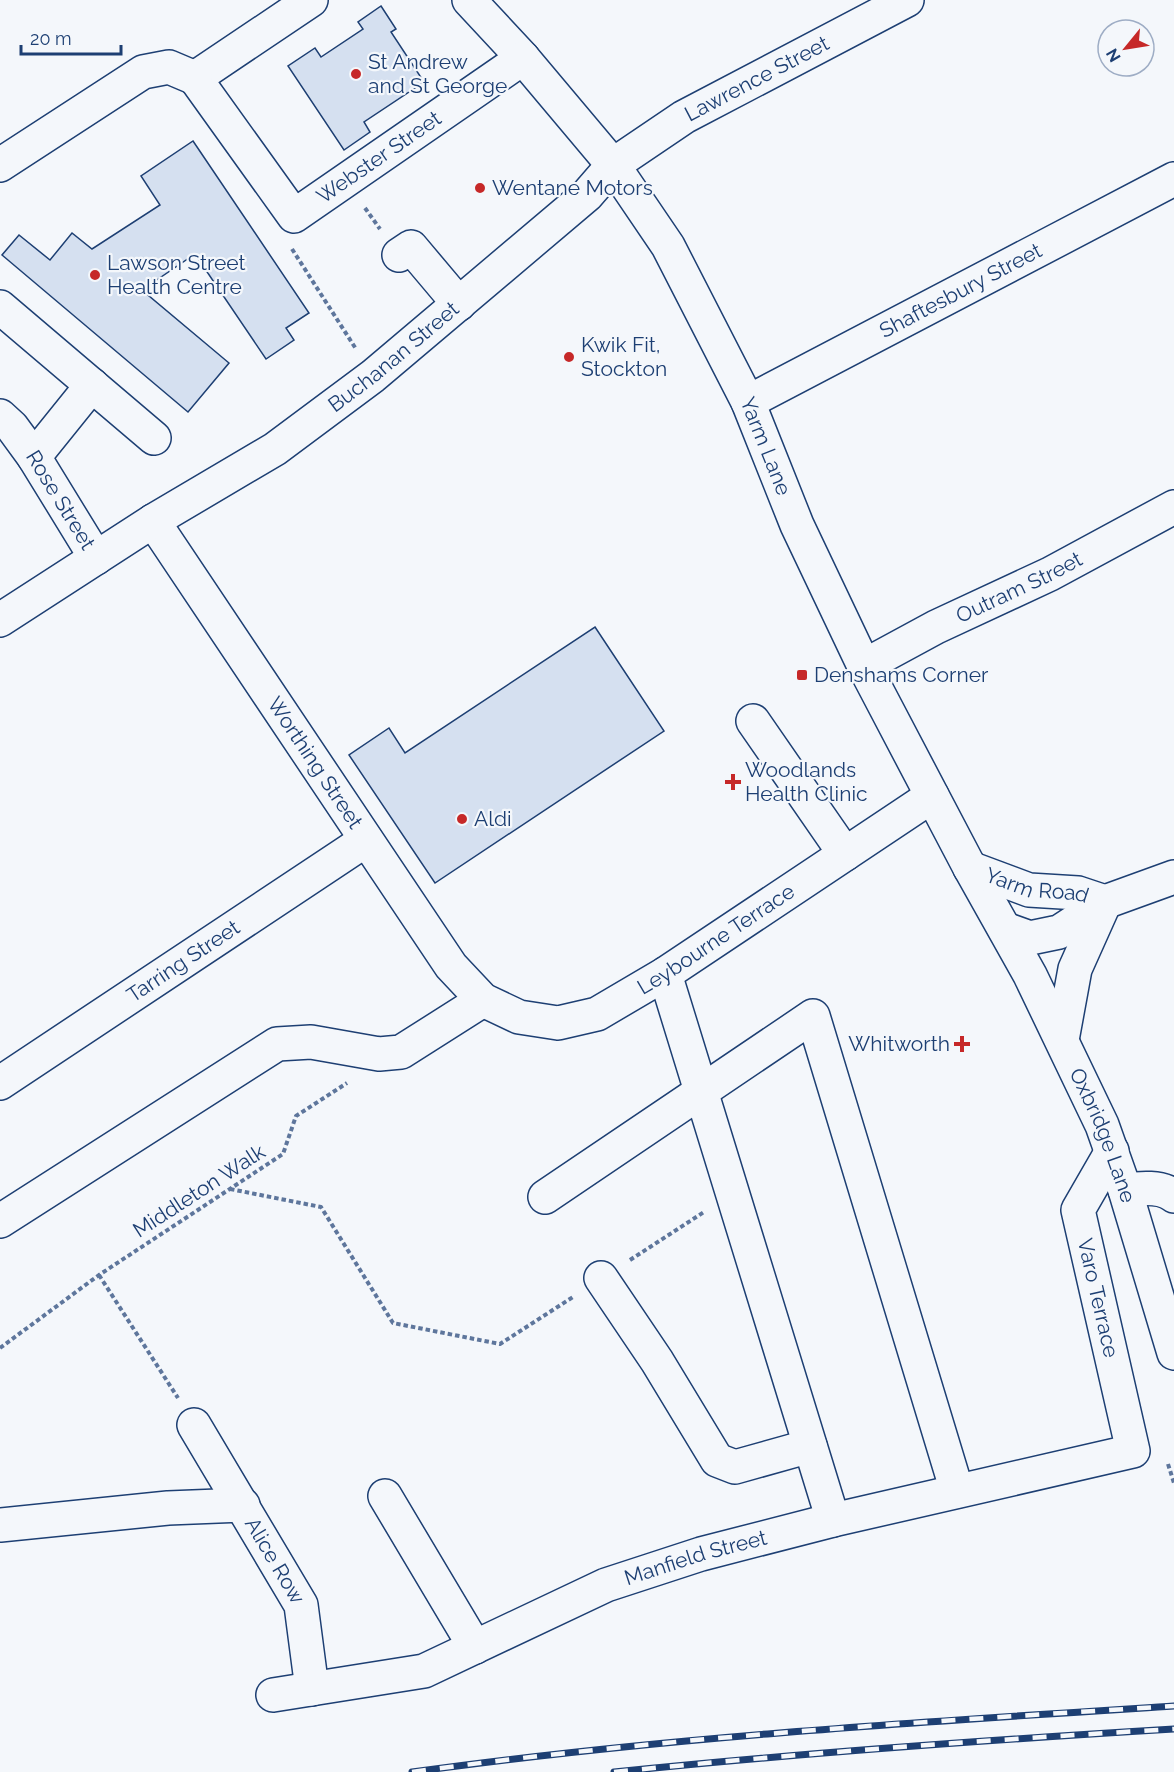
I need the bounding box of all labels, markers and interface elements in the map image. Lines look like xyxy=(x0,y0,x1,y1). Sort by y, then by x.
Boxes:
scale bar xyxy=(21,18,122,56)
north arrow xyxy=(1096,18,1156,78)
text: 20 m xyxy=(30,28,72,49)
street label: Lawrence Street xyxy=(680,30,833,126)
text: N xyxy=(1102,45,1125,65)
place label: St Andrew and St George xyxy=(368,49,507,98)
marker: St Andrew and St George xyxy=(349,67,363,81)
street label: Webster Street xyxy=(312,105,446,209)
place label: Wentane Motors xyxy=(492,175,653,200)
marker: Wentane Motors xyxy=(473,181,487,195)
street label: Shaftesbury Street xyxy=(875,237,1046,343)
place label: Lawson Street Health Centre xyxy=(107,250,246,299)
marker: Lawson Street Health Centre xyxy=(88,268,102,282)
street label: Buchanan Street xyxy=(323,296,464,417)
place label: Kwik Fit, Stockton xyxy=(581,332,667,381)
marker: Kwik Fit, Stockton xyxy=(562,350,576,364)
street label: Yarm Lane xyxy=(735,393,797,499)
street label: Rose Street xyxy=(21,446,101,554)
street label: Outram Street xyxy=(952,546,1086,628)
place label: Denshams Corner xyxy=(814,662,989,687)
marker: Denshams Corner xyxy=(795,668,809,682)
street label: Worthing Street xyxy=(262,692,368,833)
place label: Woodlands Health Clinic xyxy=(745,757,867,806)
marker: Woodlands Health Clinic xyxy=(726,775,740,789)
place label: Aldi xyxy=(474,806,512,831)
marker: Aldi xyxy=(455,812,469,826)
street label: Yarm Road xyxy=(982,862,1092,908)
street label: Leybourne Terrace xyxy=(633,878,799,999)
street label: Tarring Street xyxy=(122,914,244,1007)
place label: Whitworth xyxy=(848,1031,950,1056)
marker: Whitworth xyxy=(955,1037,969,1051)
street label: Oxbridge Lane xyxy=(1065,1064,1141,1206)
street label: Middleton Walk xyxy=(128,1139,269,1243)
street label: Varo Terrace xyxy=(1073,1236,1124,1360)
street label: Alice Row xyxy=(240,1513,310,1608)
street label: Manfield Street xyxy=(621,1525,769,1590)

